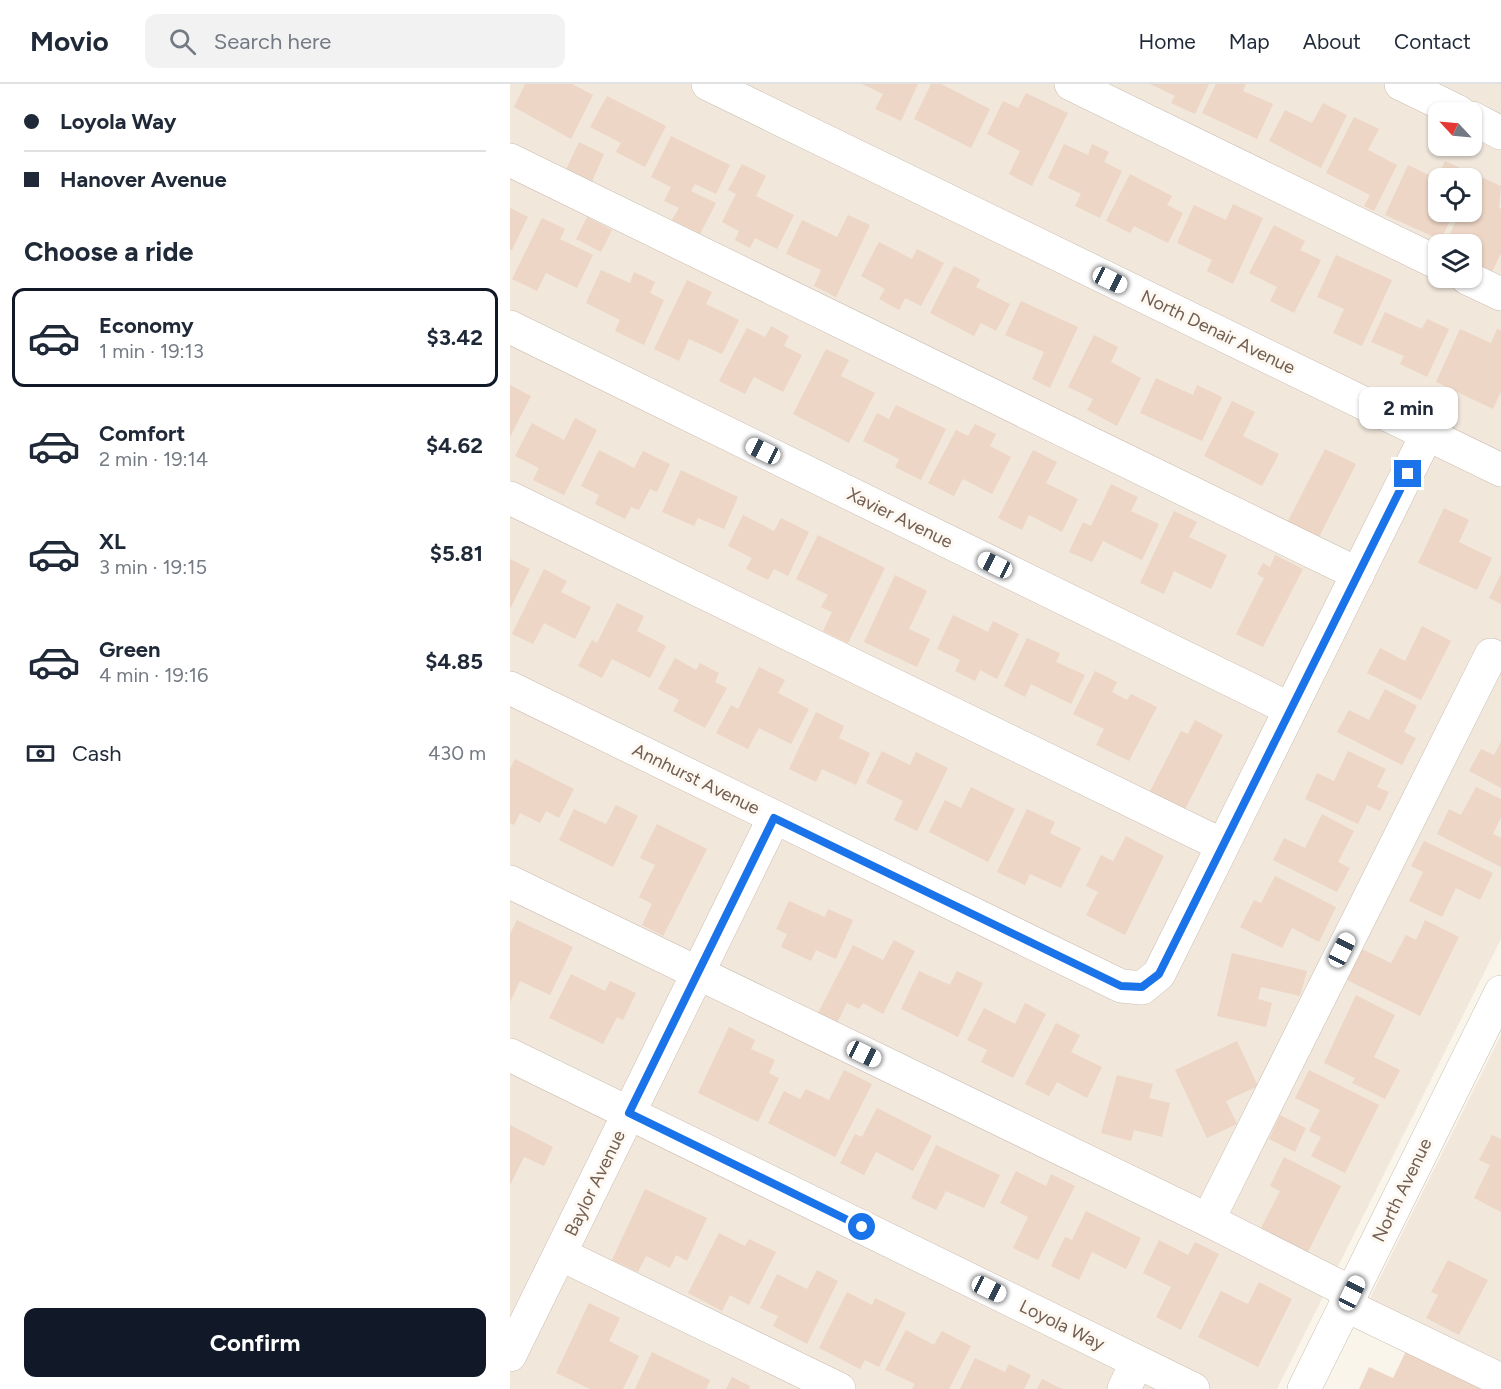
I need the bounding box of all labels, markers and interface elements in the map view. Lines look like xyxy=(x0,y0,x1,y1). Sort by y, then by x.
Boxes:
search box xyxy=(145,14,565,68)
text: Movio xyxy=(30,24,109,58)
icon: search xyxy=(166,25,199,58)
text: Search here xyxy=(214,28,331,55)
text: Home xyxy=(1139,29,1196,54)
text: Map xyxy=(1229,29,1270,54)
text: About xyxy=(1303,29,1361,54)
text: Contact xyxy=(1394,29,1471,54)
north arrow xyxy=(1428,102,1482,156)
map controls xyxy=(1428,102,1482,288)
text: Loyola Way xyxy=(60,108,176,135)
text: Hanover Avenue xyxy=(60,166,227,193)
button: locate xyxy=(1428,168,1482,222)
button: layers xyxy=(1428,234,1482,288)
text: Choose a ride xyxy=(24,235,193,268)
car xyxy=(1090,264,1130,296)
street label: North Denair Avenue xyxy=(1137,285,1299,379)
icon: car xyxy=(27,311,81,365)
text: Economy xyxy=(99,312,194,339)
text: $3.42 xyxy=(426,324,483,351)
text: 1 min · 19:13 xyxy=(99,339,204,363)
callout: 2 min xyxy=(1358,387,1458,429)
text: 2 min xyxy=(1383,396,1434,420)
icon: car xyxy=(27,419,81,473)
text: Comfort xyxy=(99,420,185,447)
text: $4.62 xyxy=(426,432,483,459)
car xyxy=(743,435,783,467)
text: 2 min · 19:14 xyxy=(99,447,208,471)
route end xyxy=(1394,460,1421,487)
street label: Xavier Avenue xyxy=(844,483,956,553)
icon: car xyxy=(27,527,81,581)
text: XL xyxy=(99,528,126,555)
text: $5.81 xyxy=(430,540,483,567)
car xyxy=(975,549,1015,581)
text: 3 min · 19:15 xyxy=(99,555,207,579)
icon: car xyxy=(27,635,81,689)
text: Green xyxy=(99,636,161,663)
text: $4.85 xyxy=(425,648,483,675)
text: 4 min · 19:16 xyxy=(99,663,208,687)
icon: cash xyxy=(24,737,57,770)
street label: Annhurst Avenue xyxy=(629,739,763,819)
text: Cash xyxy=(72,740,122,767)
text: 430 m xyxy=(428,741,486,765)
car xyxy=(1326,930,1358,970)
car xyxy=(844,1038,884,1070)
street label: Baylor Avenue xyxy=(560,1126,630,1240)
street label: North Avenue xyxy=(1367,1134,1437,1245)
route start xyxy=(848,1213,875,1240)
car xyxy=(969,1273,1009,1305)
car xyxy=(1336,1273,1368,1313)
street label: Loyola Way xyxy=(1016,1295,1109,1355)
button: Confirm xyxy=(24,1308,486,1377)

